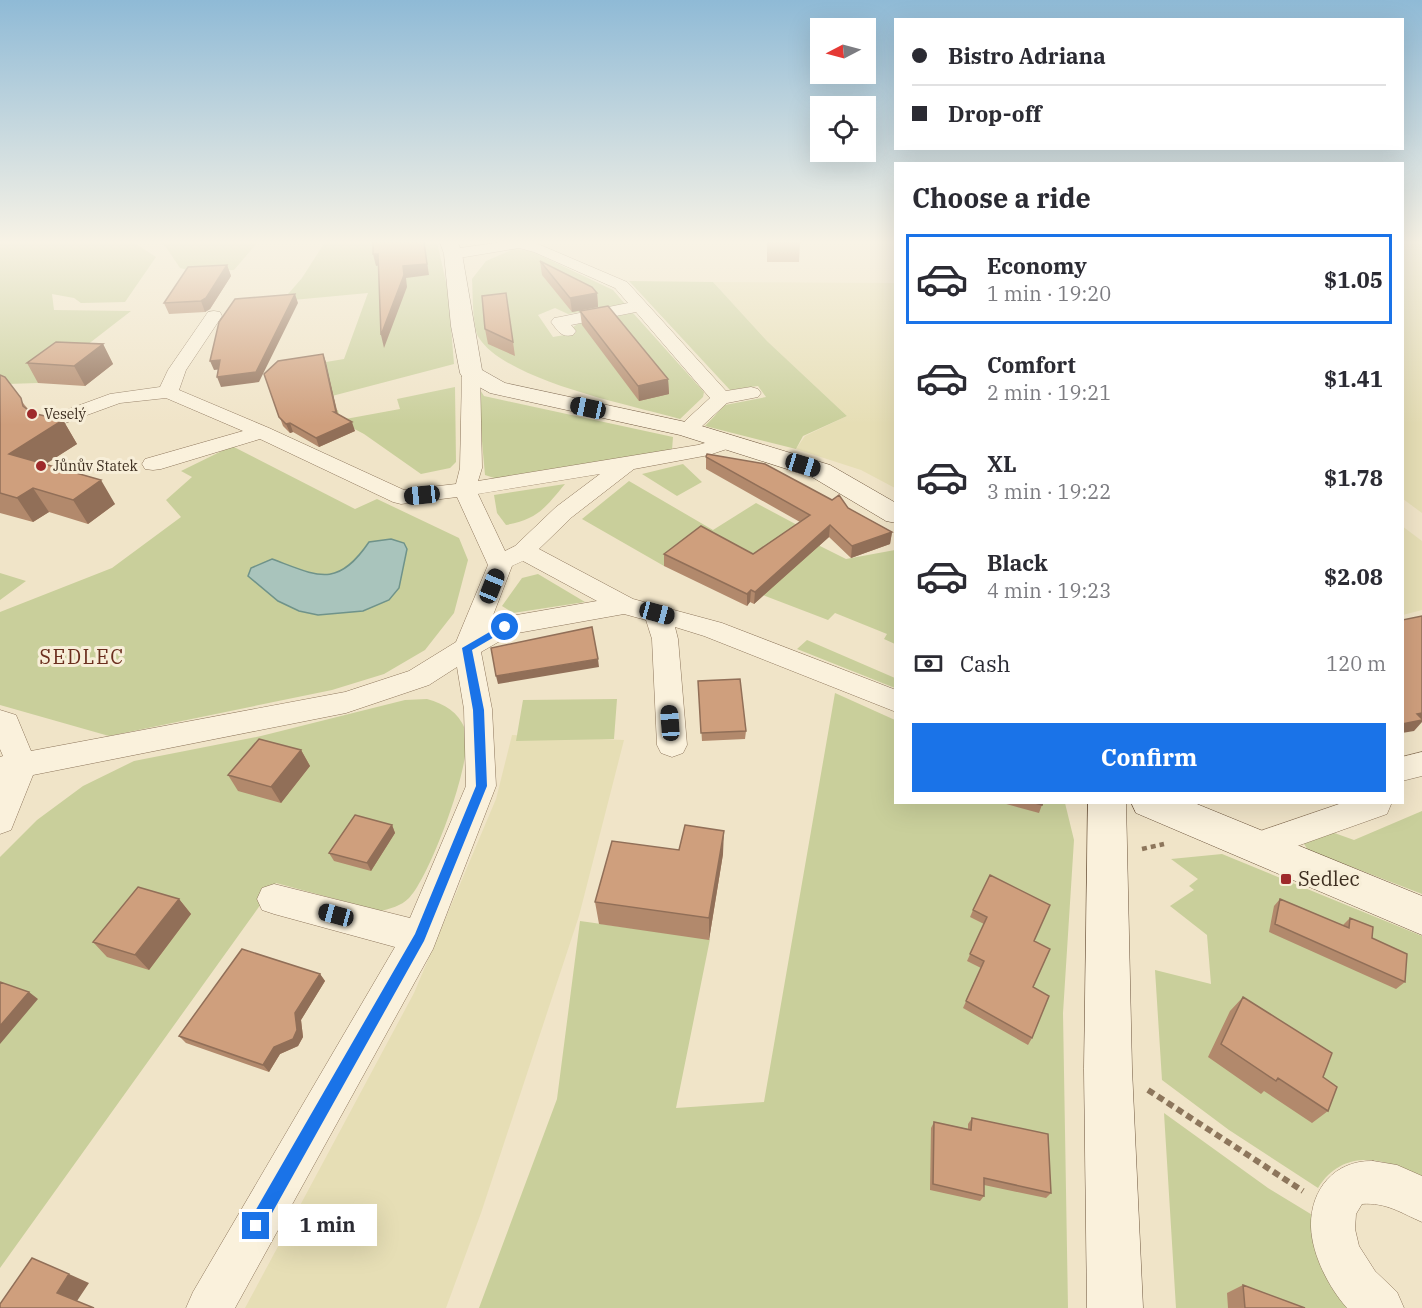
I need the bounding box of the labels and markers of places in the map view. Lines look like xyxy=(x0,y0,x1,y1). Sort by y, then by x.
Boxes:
place label: Veselý xyxy=(44,405,87,423)
marker: Veselý xyxy=(25,407,39,421)
place label: Jůnův Statek xyxy=(53,457,138,475)
marker: Jůnův Statek xyxy=(34,459,48,473)
place label: Sedlec xyxy=(1298,865,1360,892)
marker: Sedlec xyxy=(1279,872,1293,886)

